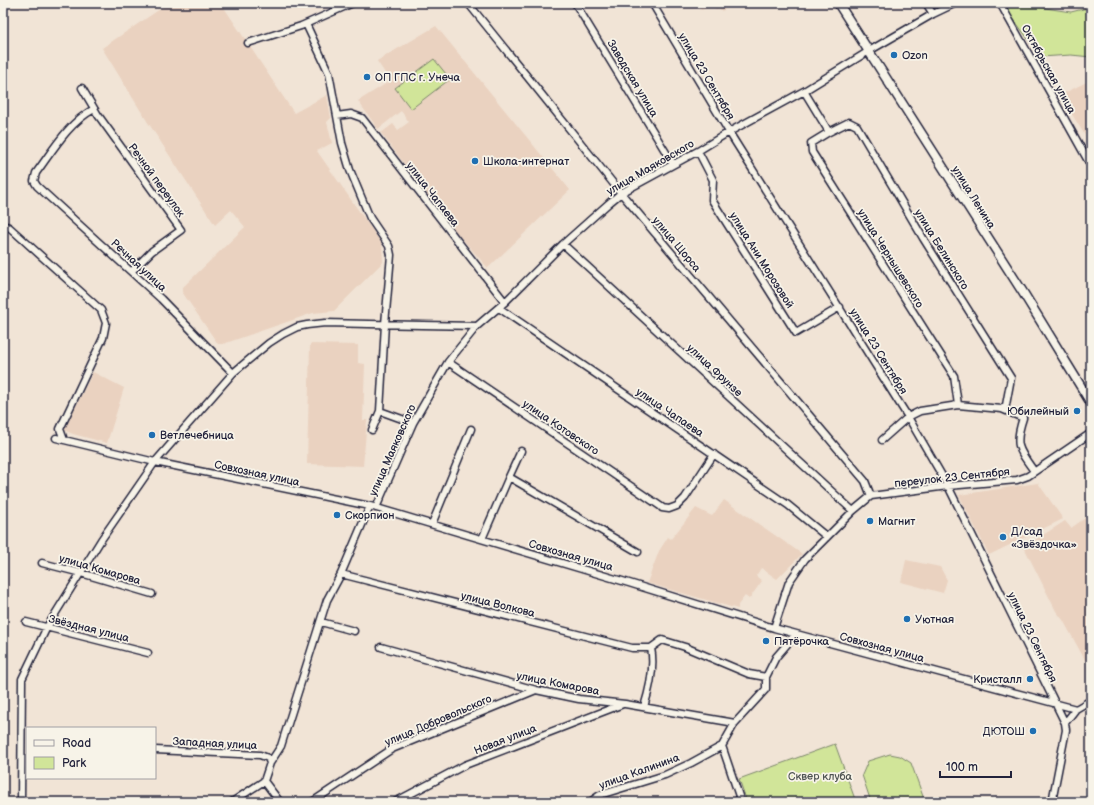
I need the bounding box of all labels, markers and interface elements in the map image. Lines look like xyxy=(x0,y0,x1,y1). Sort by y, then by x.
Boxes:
street label: Октябрьская улица xyxy=(1019,22,1079,116)
street label: улица 23 Сентября xyxy=(676,31,738,122)
street label: Заводская улица xyxy=(604,37,661,120)
place label: Ozon xyxy=(902,49,928,62)
marker: Ozon xyxy=(889,50,899,60)
place label: ОП ГПС г. Унеча xyxy=(375,71,460,84)
marker: ОП ГПС г. Унеча xyxy=(362,72,372,82)
street label: улица Маяковского xyxy=(604,137,697,198)
street label: Речной переулок xyxy=(126,141,188,220)
place label: Школа-интернат xyxy=(483,155,569,168)
marker: Школа-интернат xyxy=(470,156,480,166)
street label: улица Чапаева xyxy=(403,159,462,230)
street label: улица Ленина xyxy=(949,163,998,231)
street label: улица Чернышевского xyxy=(855,206,926,310)
street label: улица Белинского xyxy=(912,207,972,292)
street label: улица Ани Морозовой xyxy=(727,210,796,311)
street label: улица Щорса xyxy=(650,214,704,275)
street label: Речная улица xyxy=(108,236,169,295)
street label: улица 23 Сентября xyxy=(847,306,910,397)
street label: улица Фрунзе xyxy=(684,341,745,399)
street label: улица Чапаева xyxy=(634,385,706,440)
street label: улица Котовского xyxy=(520,397,601,458)
street label: улица Маяковского xyxy=(366,402,419,498)
place label: Юбилейный xyxy=(1007,405,1069,418)
marker: Юбилейный xyxy=(1072,406,1082,416)
place label: Ветлечебница xyxy=(160,429,234,442)
marker: Ветлечебница xyxy=(147,430,157,440)
street label: Совхозная улица xyxy=(213,458,301,489)
street label: переулок 23 Сентября xyxy=(894,465,1010,490)
place label: Скорпион xyxy=(345,509,395,522)
marker: Скорпион xyxy=(332,510,342,520)
place label: Магнит xyxy=(878,515,915,528)
marker: Магнит xyxy=(865,516,875,526)
place label: Д/сад «Звёздочка» xyxy=(1011,525,1077,551)
marker: Д/сад «Звёздочка» xyxy=(998,532,1008,542)
street label: Совхозная улица xyxy=(527,537,615,574)
street label: улица Комарова xyxy=(58,552,143,587)
street label: улица Волкова xyxy=(459,589,537,620)
street label: улица 23 Сентября xyxy=(1005,590,1060,684)
street label: Звёздная улица xyxy=(47,612,131,645)
place label: Уютная xyxy=(915,613,954,626)
marker: Уютная xyxy=(902,614,912,624)
street label: Совхозная улица xyxy=(838,630,926,665)
place label: Пятёрочка xyxy=(774,635,830,648)
marker: Пятёрочка xyxy=(761,636,771,646)
street label: улица Комарова xyxy=(515,669,601,698)
place label: Кристалл xyxy=(973,673,1022,686)
marker: Кристалл xyxy=(1025,674,1035,684)
street label: улица Добровольского xyxy=(383,692,494,749)
street label: Новая улица xyxy=(472,721,539,757)
place label: ДЮТОШ xyxy=(983,725,1025,738)
marker: ДЮТОШ xyxy=(1028,726,1038,736)
legend xyxy=(26,727,156,779)
street label: Западная улица xyxy=(172,735,258,752)
text: Road xyxy=(62,736,91,751)
street label: улица Калинина xyxy=(597,751,682,792)
scale bar xyxy=(940,753,1011,779)
text: Park xyxy=(62,756,86,771)
text: 100 m xyxy=(946,760,978,775)
park label: Сквер клуба xyxy=(788,770,853,783)

